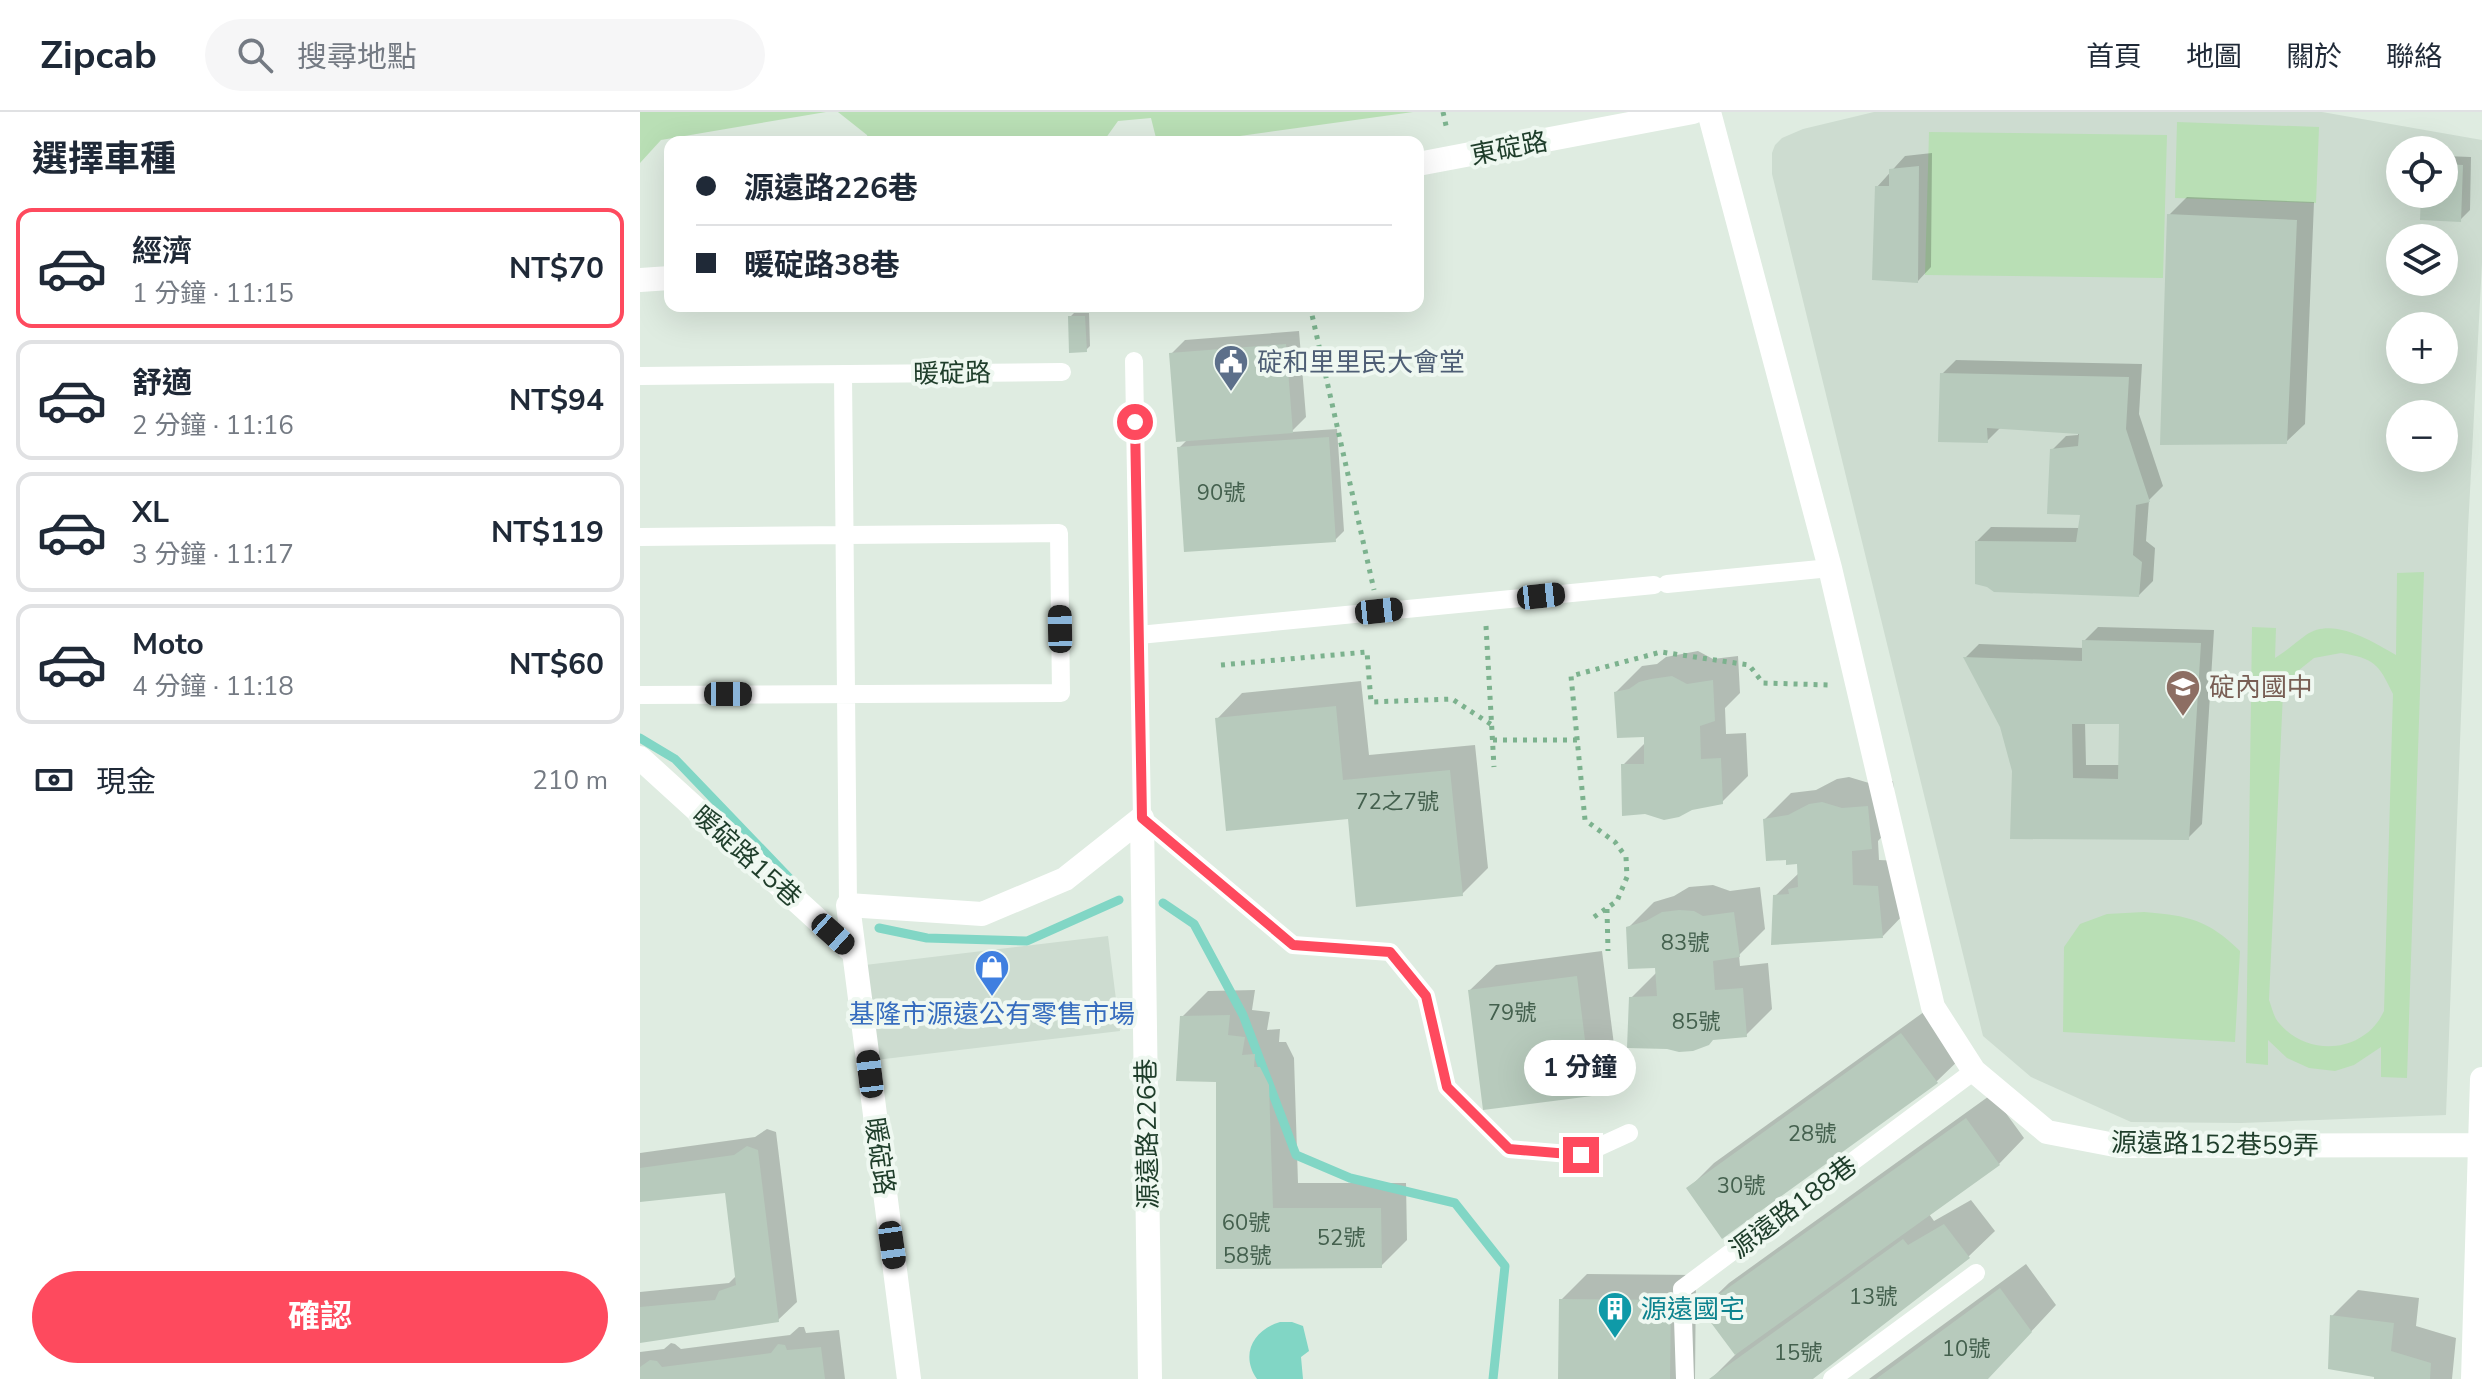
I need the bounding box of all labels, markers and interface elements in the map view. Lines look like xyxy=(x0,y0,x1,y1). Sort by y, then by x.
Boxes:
search box xyxy=(205,19,765,91)
text: Zipcab xyxy=(40,30,157,81)
icon: search xyxy=(233,33,277,77)
text: 搜尋地點 xyxy=(297,37,417,78)
text: 首頁 xyxy=(2086,38,2142,76)
text: 地圖 xyxy=(2186,38,2242,76)
text: 關於 xyxy=(2286,38,2342,76)
text: 聯絡 xyxy=(2386,38,2442,76)
street label: 東碇路 xyxy=(1467,124,1551,173)
text: 選擇車種 xyxy=(32,135,176,184)
map controls xyxy=(2386,136,2458,472)
button: locate xyxy=(2386,136,2458,208)
text: 源遠路226巷 xyxy=(744,168,918,209)
button: layers xyxy=(2386,224,2458,296)
text: 經濟 xyxy=(132,231,192,272)
icon: car xyxy=(36,232,108,304)
text: 暖碇路38巷 xyxy=(744,245,900,286)
text: NT$70 xyxy=(509,248,604,289)
text: 1 分鐘 · 11:15 xyxy=(132,276,294,311)
button: + xyxy=(2386,312,2458,384)
public building icon: 碇和里里民大會堂 xyxy=(1212,343,1250,393)
place label: 碇和里里民大會堂 xyxy=(1257,345,1465,380)
street label: 暖碇路 xyxy=(913,355,991,392)
text: 舒適 xyxy=(132,363,192,404)
icon: car xyxy=(36,364,108,436)
text: NT$94 xyxy=(509,380,604,421)
button: − xyxy=(2386,400,2458,472)
route start xyxy=(1117,404,1153,440)
text: 2 分鐘 · 11:16 xyxy=(132,408,294,443)
house number: 90號 xyxy=(1197,478,1245,508)
text: XL xyxy=(132,492,169,533)
icon: car xyxy=(36,496,108,568)
text: NT$119 xyxy=(491,512,604,553)
text: 3 分鐘 · 11:17 xyxy=(132,537,294,572)
car xyxy=(1516,582,1566,610)
car xyxy=(1354,597,1404,625)
car xyxy=(1048,605,1072,653)
text: Moto xyxy=(132,624,204,665)
icon: car xyxy=(36,628,108,700)
text: NT$60 xyxy=(509,644,604,685)
school or university icon: 碇內國中 xyxy=(2164,668,2202,718)
text: 4 分鐘 · 11:18 xyxy=(132,669,294,704)
place label: 碇內國中 xyxy=(2209,670,2313,705)
car xyxy=(704,682,752,706)
icon: cash xyxy=(32,758,76,802)
text: 現金 xyxy=(96,762,156,803)
text: 210 m xyxy=(532,763,608,798)
house number: 72之7號 xyxy=(1355,787,1439,817)
street label: 暖碇路15巷 xyxy=(685,798,809,915)
car xyxy=(807,909,859,959)
house number: 83號 xyxy=(1661,928,1709,958)
shop icon: 基隆市源遠公有零售市場 xyxy=(973,948,1011,998)
place label: 基隆市源遠公有零售市場 xyxy=(849,997,1135,1032)
house number: 79號 xyxy=(1488,998,1536,1028)
house number: 85號 xyxy=(1672,1007,1720,1037)
callout: 1 分鐘 xyxy=(1525,1039,1637,1095)
car xyxy=(855,1049,885,1099)
text: 1 分鐘 xyxy=(1543,1050,1617,1085)
street label: 源遠路226巷 xyxy=(1129,1058,1166,1210)
street label: 暖碇路 xyxy=(857,1115,902,1197)
house number: 28號 xyxy=(1788,1119,1836,1149)
street label: 源遠路152巷59弄 xyxy=(2111,1125,2319,1164)
route end xyxy=(1563,1137,1599,1173)
street label: 源遠路188巷 xyxy=(1723,1148,1864,1267)
house number: 30號 xyxy=(1717,1171,1765,1201)
house number: 60號 xyxy=(1222,1208,1270,1238)
car xyxy=(877,1220,907,1270)
house number: 52號 xyxy=(1317,1223,1365,1253)
house number: 58號 xyxy=(1223,1241,1271,1271)
button: 確認 xyxy=(32,1271,608,1363)
house number: 13號 xyxy=(1849,1282,1897,1312)
building icon: 源遠國宅 xyxy=(1596,1290,1634,1340)
place label: 源遠國宅 xyxy=(1641,1292,1745,1327)
house number: 10號 xyxy=(1942,1334,1990,1364)
house number: 15號 xyxy=(1774,1338,1822,1368)

